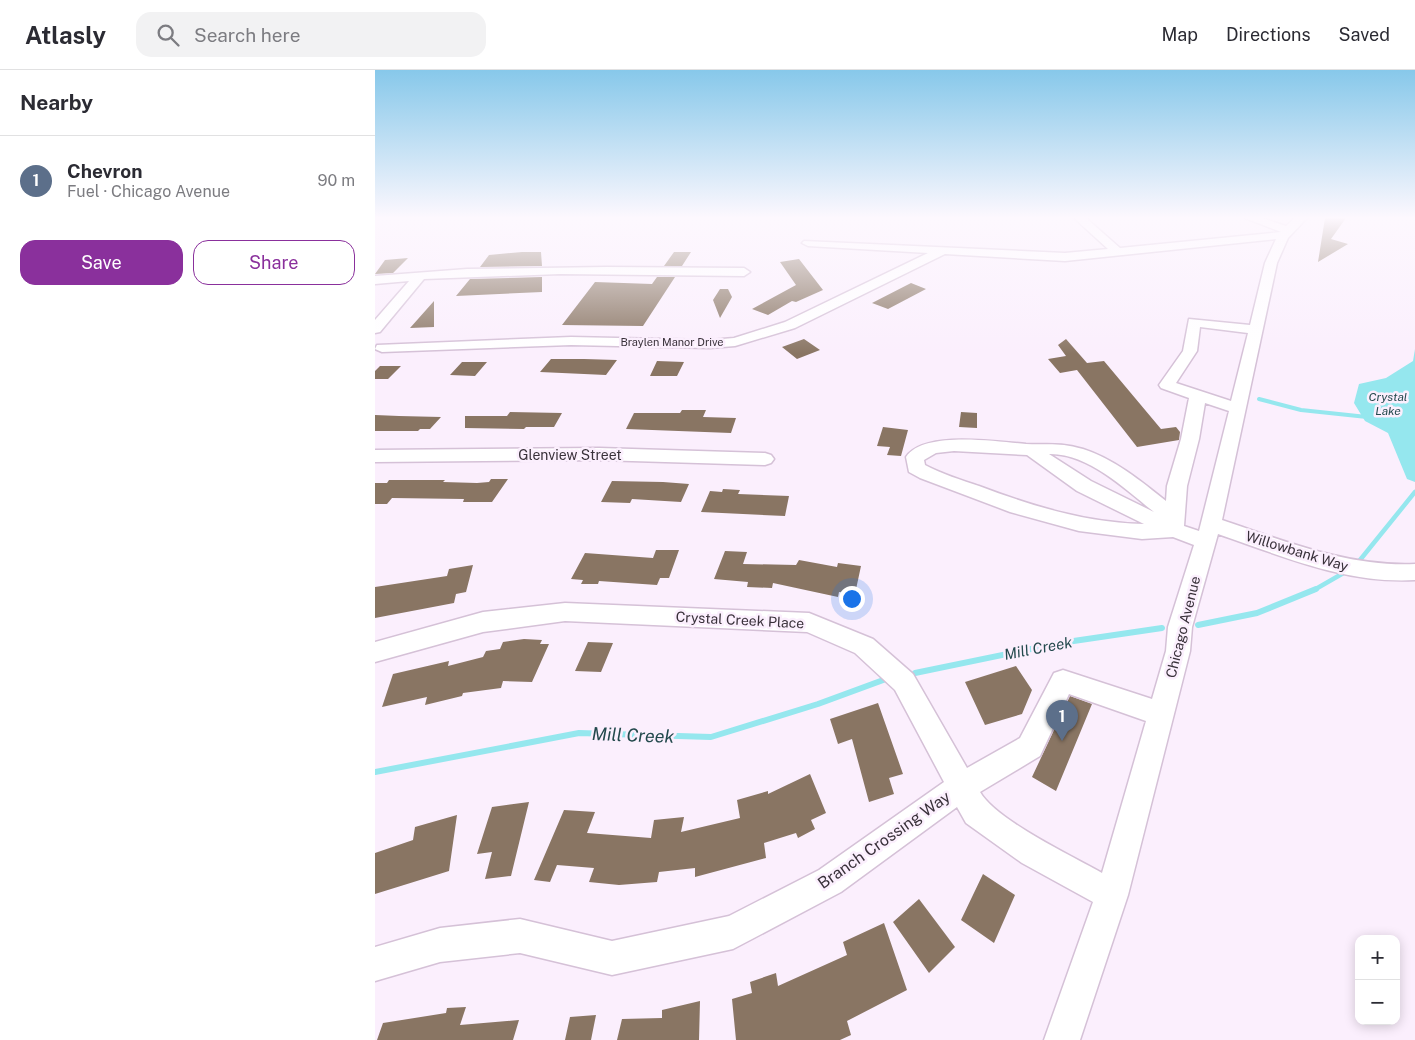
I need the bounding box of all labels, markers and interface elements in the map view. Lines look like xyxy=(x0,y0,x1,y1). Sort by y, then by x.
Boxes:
search box xyxy=(136,12,486,57)
text: Atlasly xyxy=(25,21,106,49)
icon: search xyxy=(154,21,182,49)
text: Search here xyxy=(194,24,301,46)
text: Map xyxy=(1161,24,1198,45)
text: Directions xyxy=(1226,24,1311,45)
text: Saved xyxy=(1339,24,1390,45)
text: Nearby xyxy=(20,90,93,115)
text: Chevron xyxy=(67,160,142,182)
text: 1 xyxy=(33,171,39,190)
text: 90 m xyxy=(318,171,355,190)
text: Fuel · Chicago Avenue xyxy=(67,182,230,201)
button: Save xyxy=(20,240,183,285)
button: Share xyxy=(193,240,355,285)
street label: Braylen Manor Drive xyxy=(620,336,724,348)
water label: Crystal Lake xyxy=(1369,390,1407,418)
street label: Glenview Street xyxy=(518,447,622,463)
street label: Willowbank Way xyxy=(1244,528,1351,574)
street label: Chicago Avenue xyxy=(1163,574,1203,680)
your location xyxy=(839,586,865,612)
street label: Crystal Creek Place xyxy=(675,609,805,631)
water label: Mill Creek xyxy=(1003,633,1074,663)
pin: 1 xyxy=(1046,700,1078,741)
water label: Mill Creek xyxy=(591,723,675,747)
street label: Branch Crossing Way xyxy=(814,787,954,893)
map controls xyxy=(1355,935,1400,1025)
button: + xyxy=(1355,935,1400,980)
button: − xyxy=(1355,980,1400,1025)

